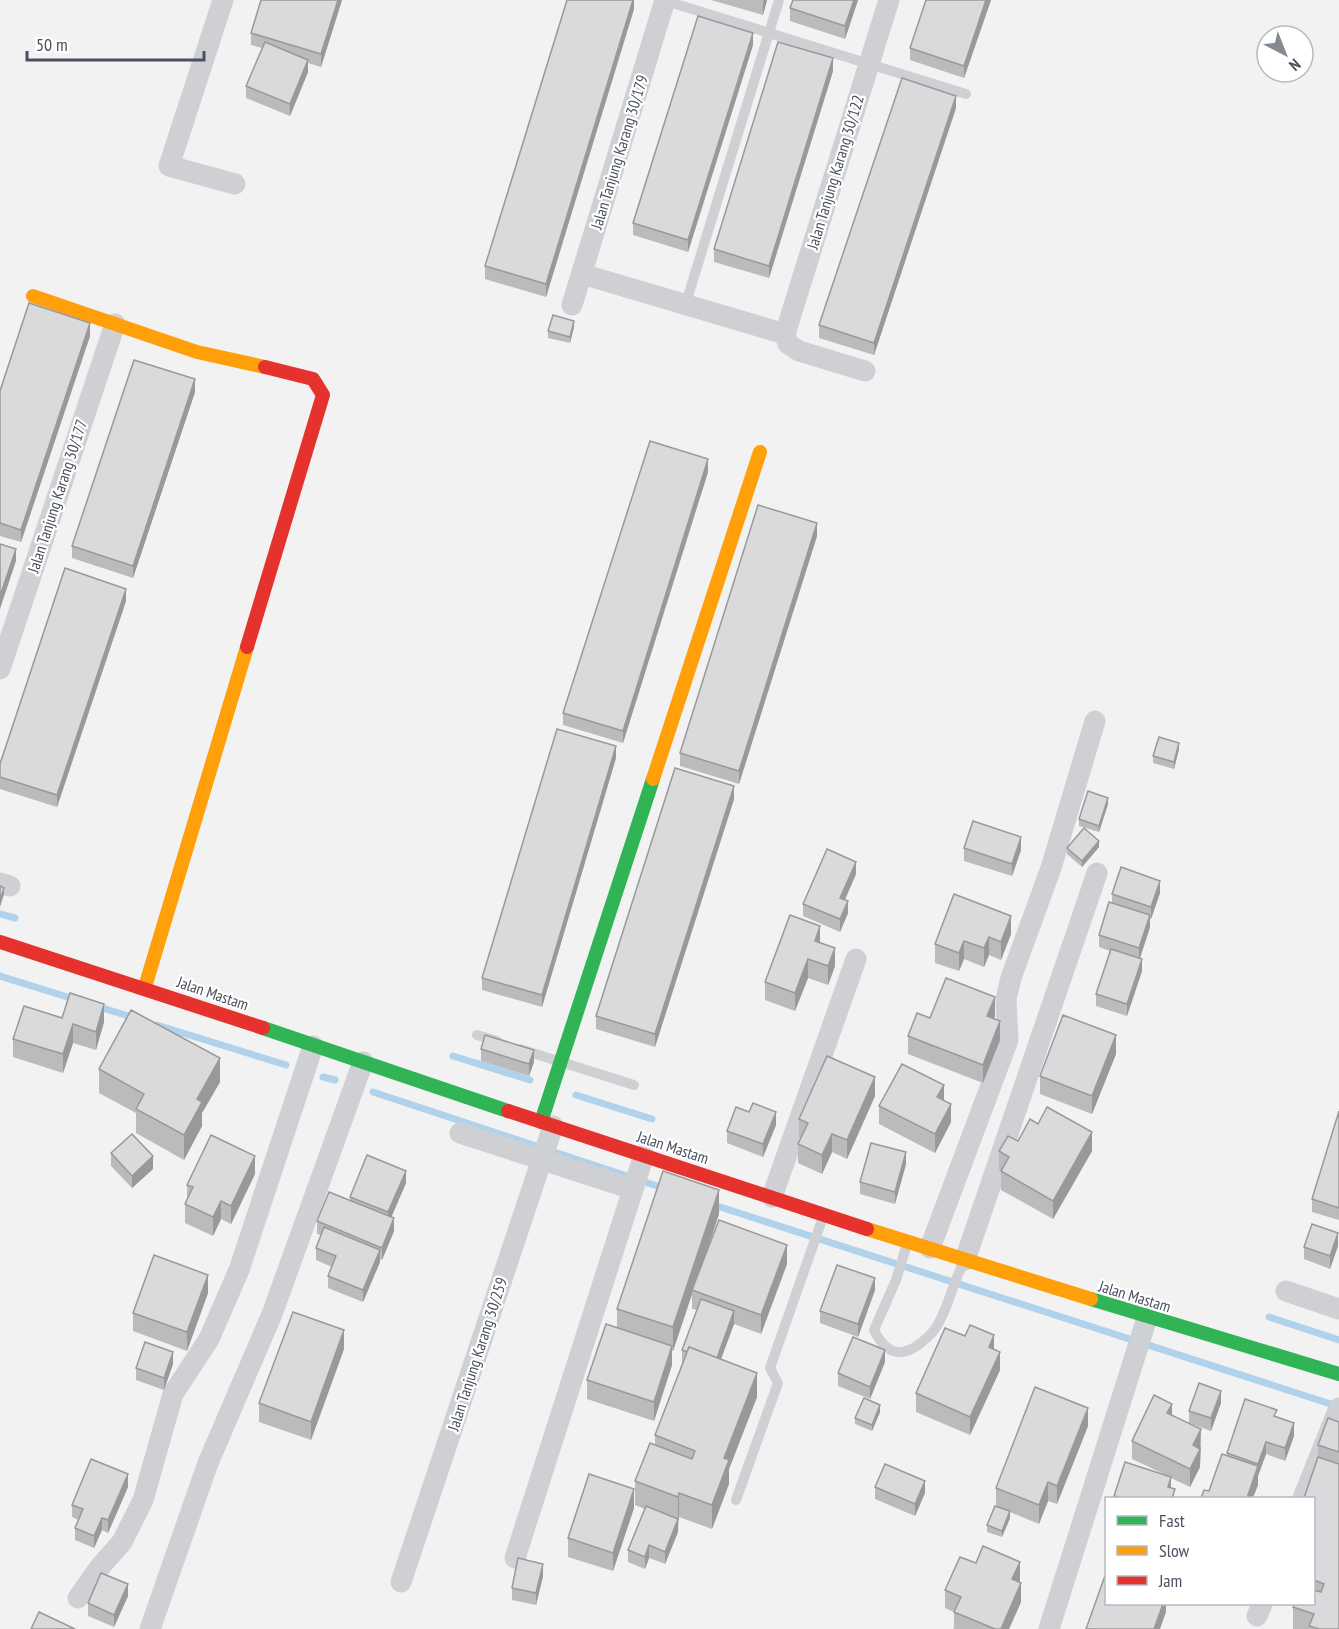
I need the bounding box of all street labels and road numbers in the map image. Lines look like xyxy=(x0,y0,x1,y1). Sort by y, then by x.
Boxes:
street label: Jalan Tanjung Karang 30/179 xyxy=(586,73,652,232)
street label: Jalan Tanjung Karang 30/122 xyxy=(802,93,868,252)
street label: Jalan Tanjung Karang 30/177 xyxy=(22,417,91,576)
street label: Jalan Mastam xyxy=(174,971,251,1015)
street label: Jalan Mastam xyxy=(634,1126,711,1168)
street label: Jalan Tanjung Karang 30/259 xyxy=(442,1275,511,1434)
street label: Jalan Mastam xyxy=(1096,1275,1173,1316)

